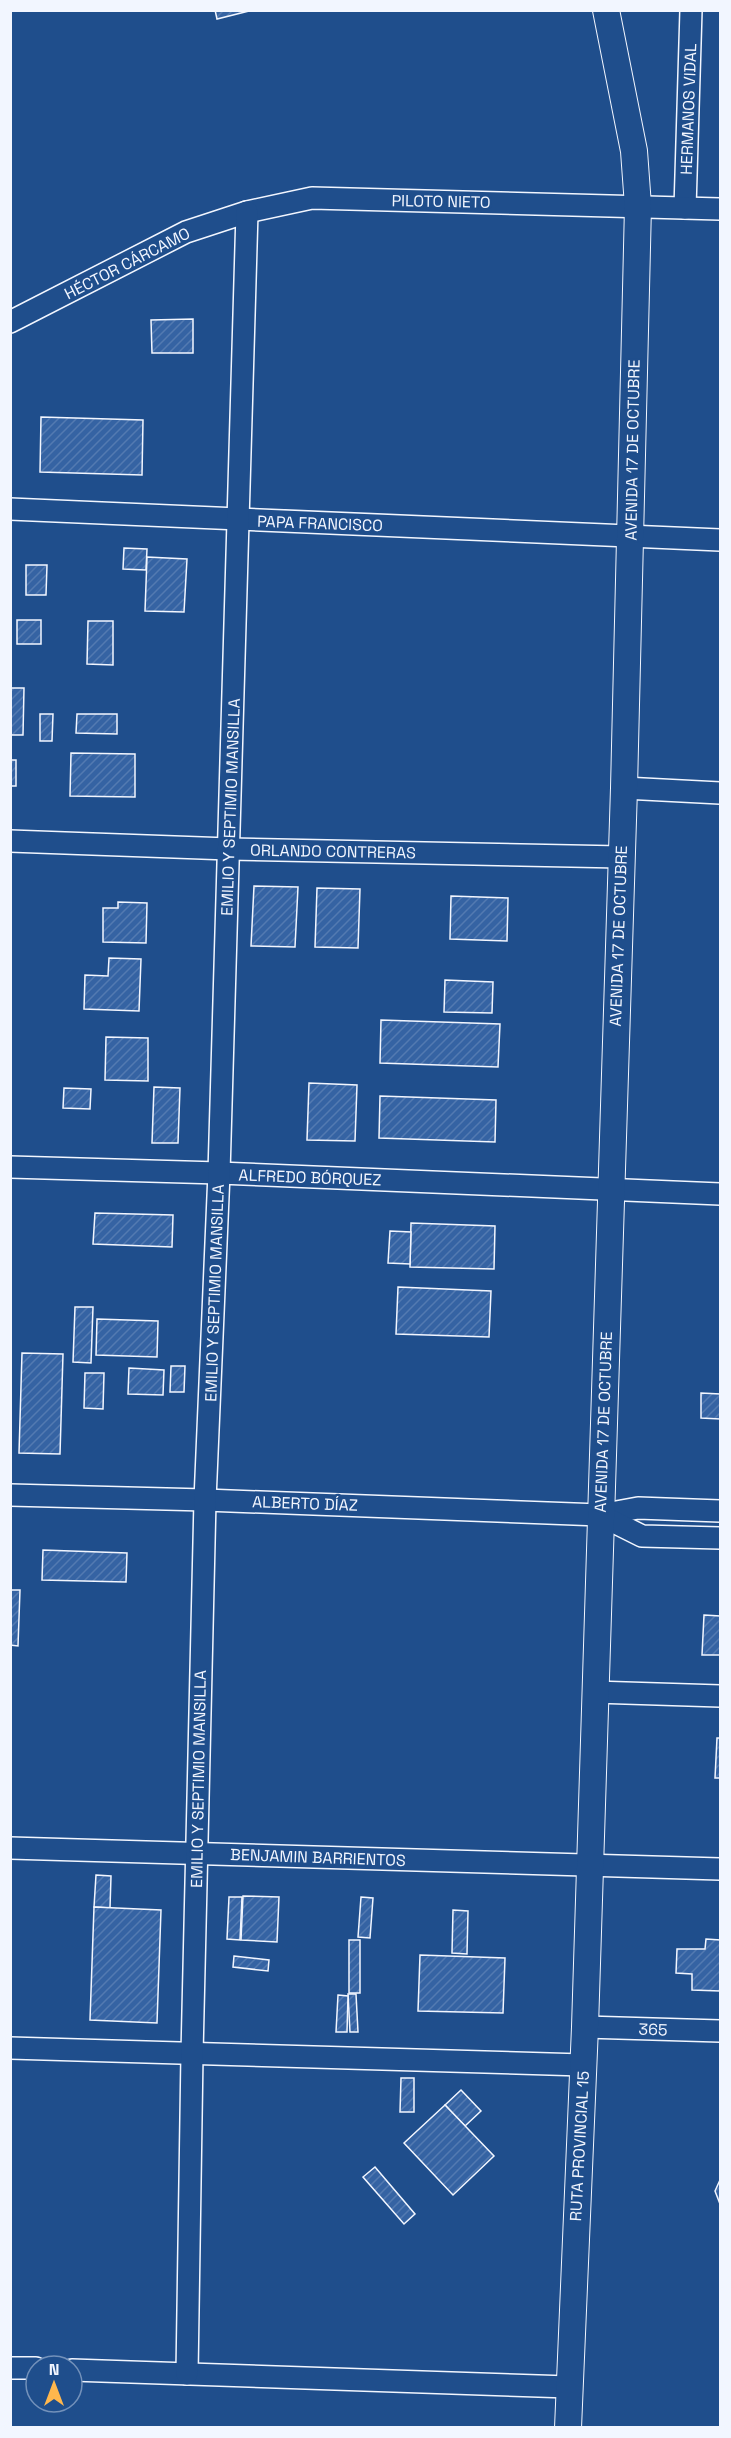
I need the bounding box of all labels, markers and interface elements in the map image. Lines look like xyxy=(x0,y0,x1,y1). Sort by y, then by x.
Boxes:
street label: HERMANOS VIDAL xyxy=(676,43,701,175)
street label: PILOTO NIETO xyxy=(391,190,491,213)
street label: HÉCTOR CÁRCAMO xyxy=(61,223,194,304)
street label: AVENIDA 17 DE OCTUBRE xyxy=(620,359,645,541)
street label: PAPA FRANCISCO xyxy=(257,511,383,536)
street label: EMILIO Y SEPTIMIO MANSILLA xyxy=(216,698,245,916)
street label: ORLANDO CONTRERAS xyxy=(250,840,416,863)
street label: AVENIDA 17 DE OCTUBRE xyxy=(605,845,632,1027)
street label: ALFREDO BÓRQUEZ xyxy=(238,1165,382,1190)
street label: EMILIO Y SEPTIMIO MANSILLA xyxy=(200,1184,229,1402)
street label: AVENIDA 17 DE OCTUBRE xyxy=(590,1331,617,1513)
street label: ALBERTO DÍAZ xyxy=(252,1491,358,1516)
street label: EMILIO Y SEPTIMIO MANSILLA xyxy=(186,1670,211,1888)
street label: BENJAMIN BARRIENTOS xyxy=(230,1844,406,1871)
street label: 365 xyxy=(638,2018,668,2041)
street label: RUTA PROVINCIAL 15 xyxy=(565,2070,594,2222)
north arrow xyxy=(24,2354,84,2414)
text: N xyxy=(49,2359,59,2380)

